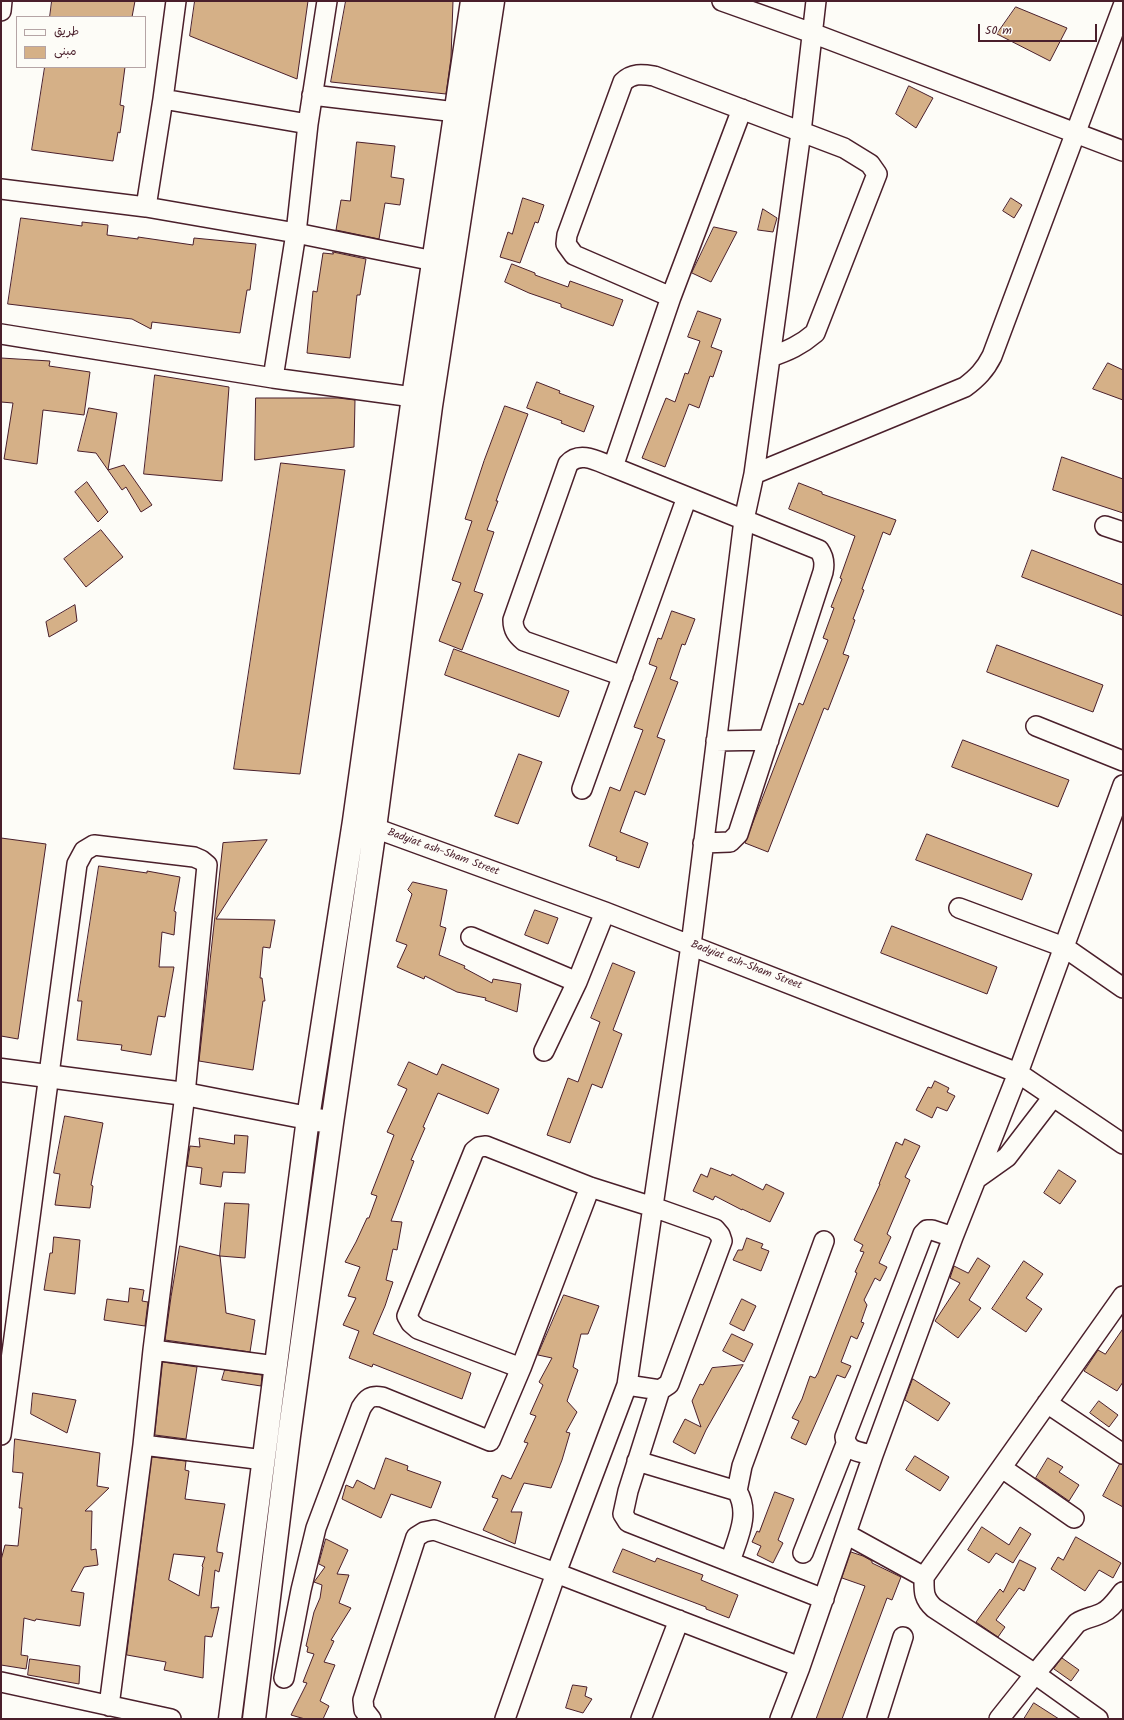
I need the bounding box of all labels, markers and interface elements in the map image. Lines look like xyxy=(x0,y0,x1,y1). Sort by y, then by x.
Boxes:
legend xyxy=(16,16,146,68)
scale bar xyxy=(980,16,1099,42)
text: 50 m xyxy=(985,21,1012,40)
text: طريق xyxy=(54,22,79,41)
text: مبنى xyxy=(54,42,77,61)
street label: Badyiat ash-Sham Street xyxy=(385,827,501,879)
street label: Badyiat ash-Sham Street xyxy=(689,939,803,993)

